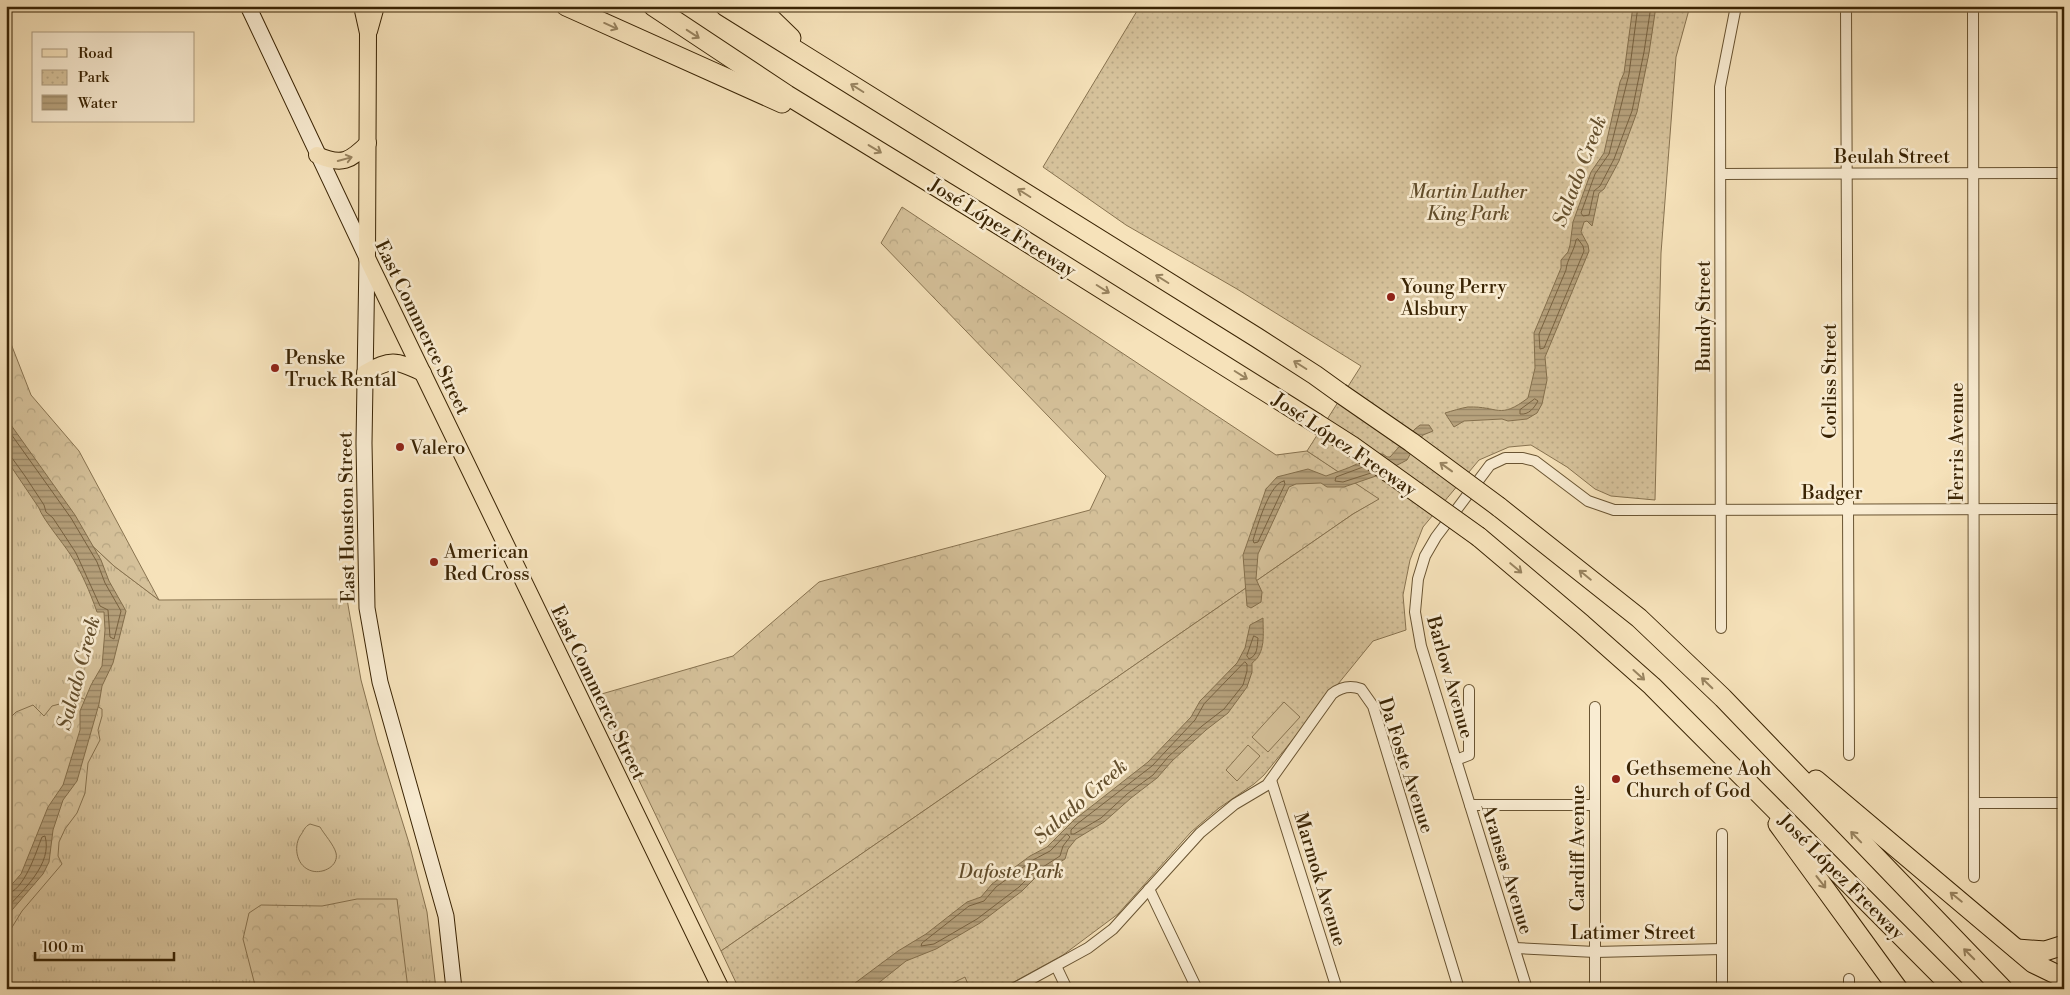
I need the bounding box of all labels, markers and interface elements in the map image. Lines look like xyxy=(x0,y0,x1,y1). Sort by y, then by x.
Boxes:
one-way arrow xyxy=(603,22,618,32)
one-way arrow xyxy=(686,29,700,39)
legend xyxy=(32,32,195,122)
text: Road xyxy=(78,44,113,63)
text: Park xyxy=(78,68,110,87)
one-way arrow xyxy=(850,82,864,92)
text: Water xyxy=(77,94,118,113)
water label: Salado Creek xyxy=(1548,112,1613,231)
one-way arrow xyxy=(867,144,881,154)
street label: Beulah Street xyxy=(1833,145,1950,169)
one-way arrow xyxy=(337,154,353,163)
street label: José López Freeway xyxy=(924,172,1081,283)
park label: Martin Luther King Park xyxy=(1409,180,1528,226)
one-way arrow xyxy=(1017,187,1031,198)
street label: East Commerce Street xyxy=(369,236,475,419)
street label: Bundy Street xyxy=(1692,260,1716,373)
one-way arrow xyxy=(1155,273,1169,283)
place label: Young Perry Alsbury xyxy=(1400,275,1507,321)
one-way arrow xyxy=(1095,284,1109,294)
marker: Young Perry Alsbury xyxy=(1385,291,1397,303)
street label: Corliss Street xyxy=(1818,323,1842,439)
place label: Penske Truck Rental xyxy=(285,346,397,392)
one-way arrow xyxy=(1293,360,1307,370)
marker: Penske Truck Rental xyxy=(269,362,281,374)
one-way arrow xyxy=(1233,370,1247,380)
street label: Ferris Avenue xyxy=(1945,382,1969,502)
street label: José López Freeway xyxy=(1267,387,1422,502)
street label: East Houston Street xyxy=(334,431,360,603)
place label: Valero xyxy=(409,436,465,460)
marker: Valero xyxy=(394,441,406,453)
one-way arrow xyxy=(1440,462,1453,473)
street label: Badger xyxy=(1800,481,1863,505)
place label: American Red Cross xyxy=(443,540,530,586)
marker: American Red Cross xyxy=(428,556,440,568)
one-way arrow xyxy=(1510,562,1523,574)
one-way arrow xyxy=(1579,569,1592,580)
street label: East Commerce Street xyxy=(545,601,651,784)
street label: Barlow Avenue xyxy=(1421,612,1479,741)
water label: Salado Creek xyxy=(52,614,107,733)
one-way arrow xyxy=(1632,669,1645,680)
one-way arrow xyxy=(1701,677,1713,689)
street label: Da Foste Avenue xyxy=(1373,694,1439,836)
water label: Salado Creek xyxy=(1029,754,1133,850)
place label: Gethsemene Aoh Church of God xyxy=(1626,757,1771,803)
marker: Gethsemene Aoh Church of God xyxy=(1610,773,1622,785)
street label: Cardiff Avenue xyxy=(1566,785,1590,911)
street label: Aransas Avenue xyxy=(1476,800,1538,937)
street label: José López Freeway xyxy=(1772,808,1910,945)
street label: Marmok Avenue xyxy=(1288,809,1352,949)
one-way arrow xyxy=(1850,831,1862,843)
park label: Dafoste Park xyxy=(957,860,1064,884)
one-way arrow xyxy=(1816,876,1827,889)
one-way arrow xyxy=(1950,891,1963,902)
street label: Latimer Street xyxy=(1570,921,1696,945)
scale bar xyxy=(35,930,174,962)
text: 100 m xyxy=(42,938,84,957)
one-way arrow xyxy=(1963,948,1975,960)

